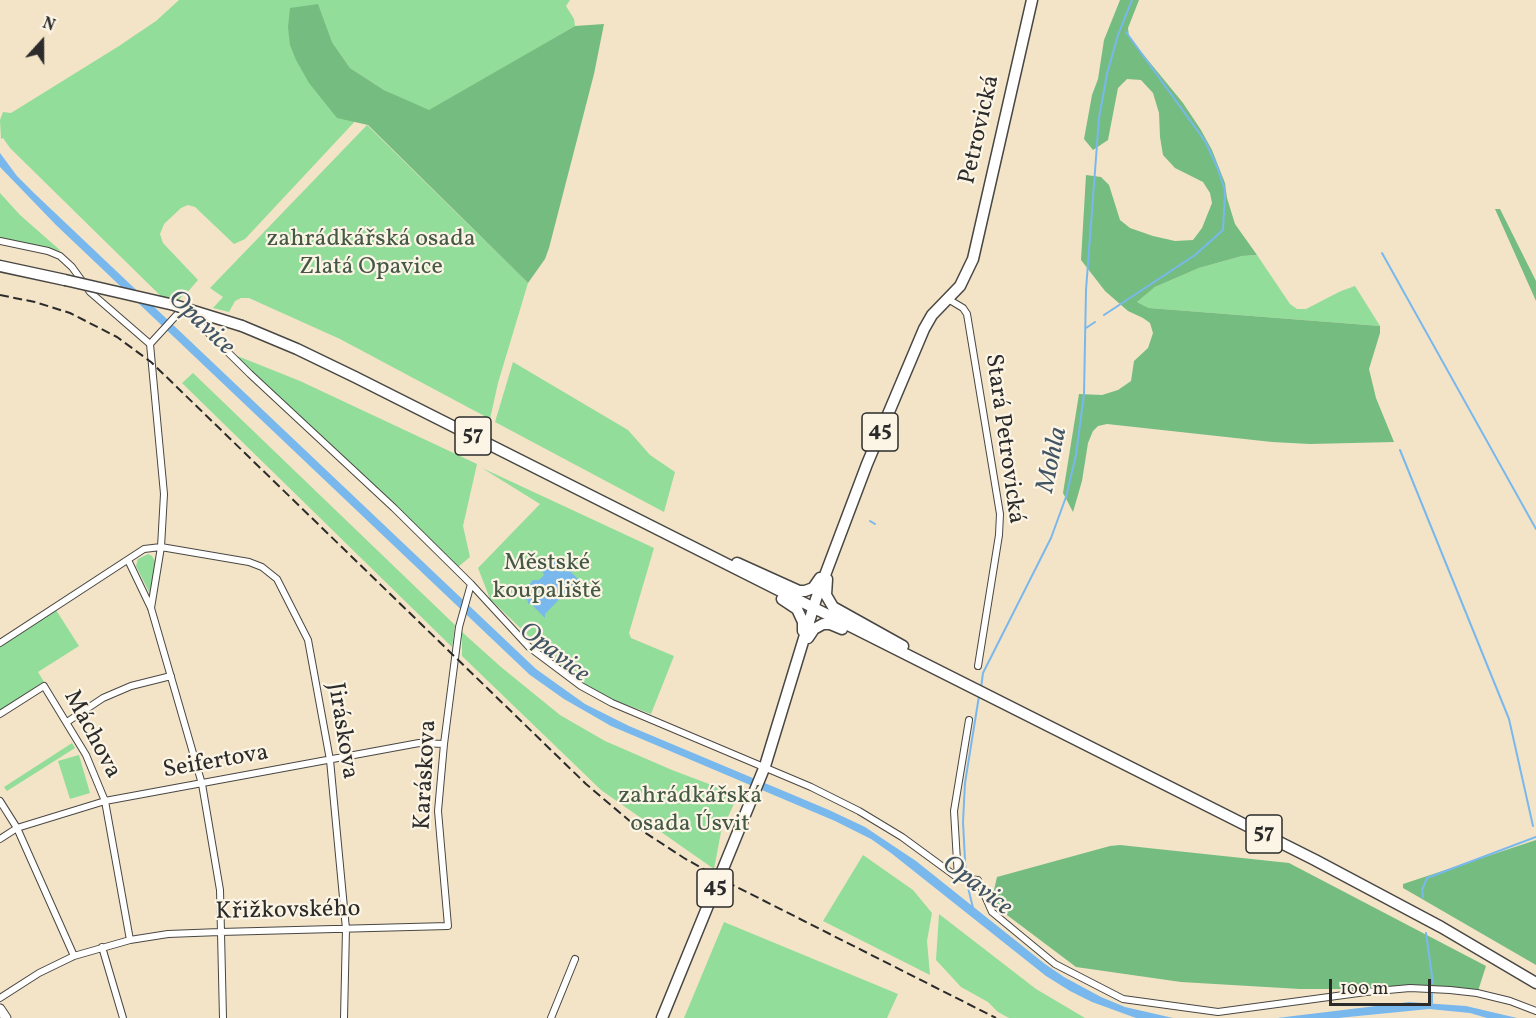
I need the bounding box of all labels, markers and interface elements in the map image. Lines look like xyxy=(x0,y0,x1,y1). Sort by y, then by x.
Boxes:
north arrow xyxy=(12,12,72,72)
text: N xyxy=(39,13,58,38)
street label: Petrovická xyxy=(954,73,1008,187)
park label: zahrádkářská osada Zlatá Opavice xyxy=(266,227,476,283)
water label: Opavice xyxy=(160,285,240,363)
street label: Stará Petrovická xyxy=(977,352,1029,526)
road number: 45 xyxy=(862,413,898,451)
road number: 57 xyxy=(455,417,491,455)
water label: Mohla xyxy=(1032,424,1076,496)
park label: Městské koupaliště xyxy=(493,551,601,607)
water label: Opavice xyxy=(511,617,595,691)
street label: Jiráskova xyxy=(319,681,363,781)
street label: Máchova xyxy=(56,686,126,784)
street label: Karáskova xyxy=(410,719,444,831)
street label: Seifertova xyxy=(161,740,271,786)
park label: zahrádkářská osada Úsvit xyxy=(618,784,762,840)
road number: 57 xyxy=(1246,815,1282,853)
water label: Opavice xyxy=(934,850,1018,924)
road number: 45 xyxy=(697,869,733,907)
street label: Křižkovského xyxy=(215,896,361,928)
scale bar xyxy=(1332,967,1434,1005)
text: 100 m xyxy=(1340,977,1389,1002)

